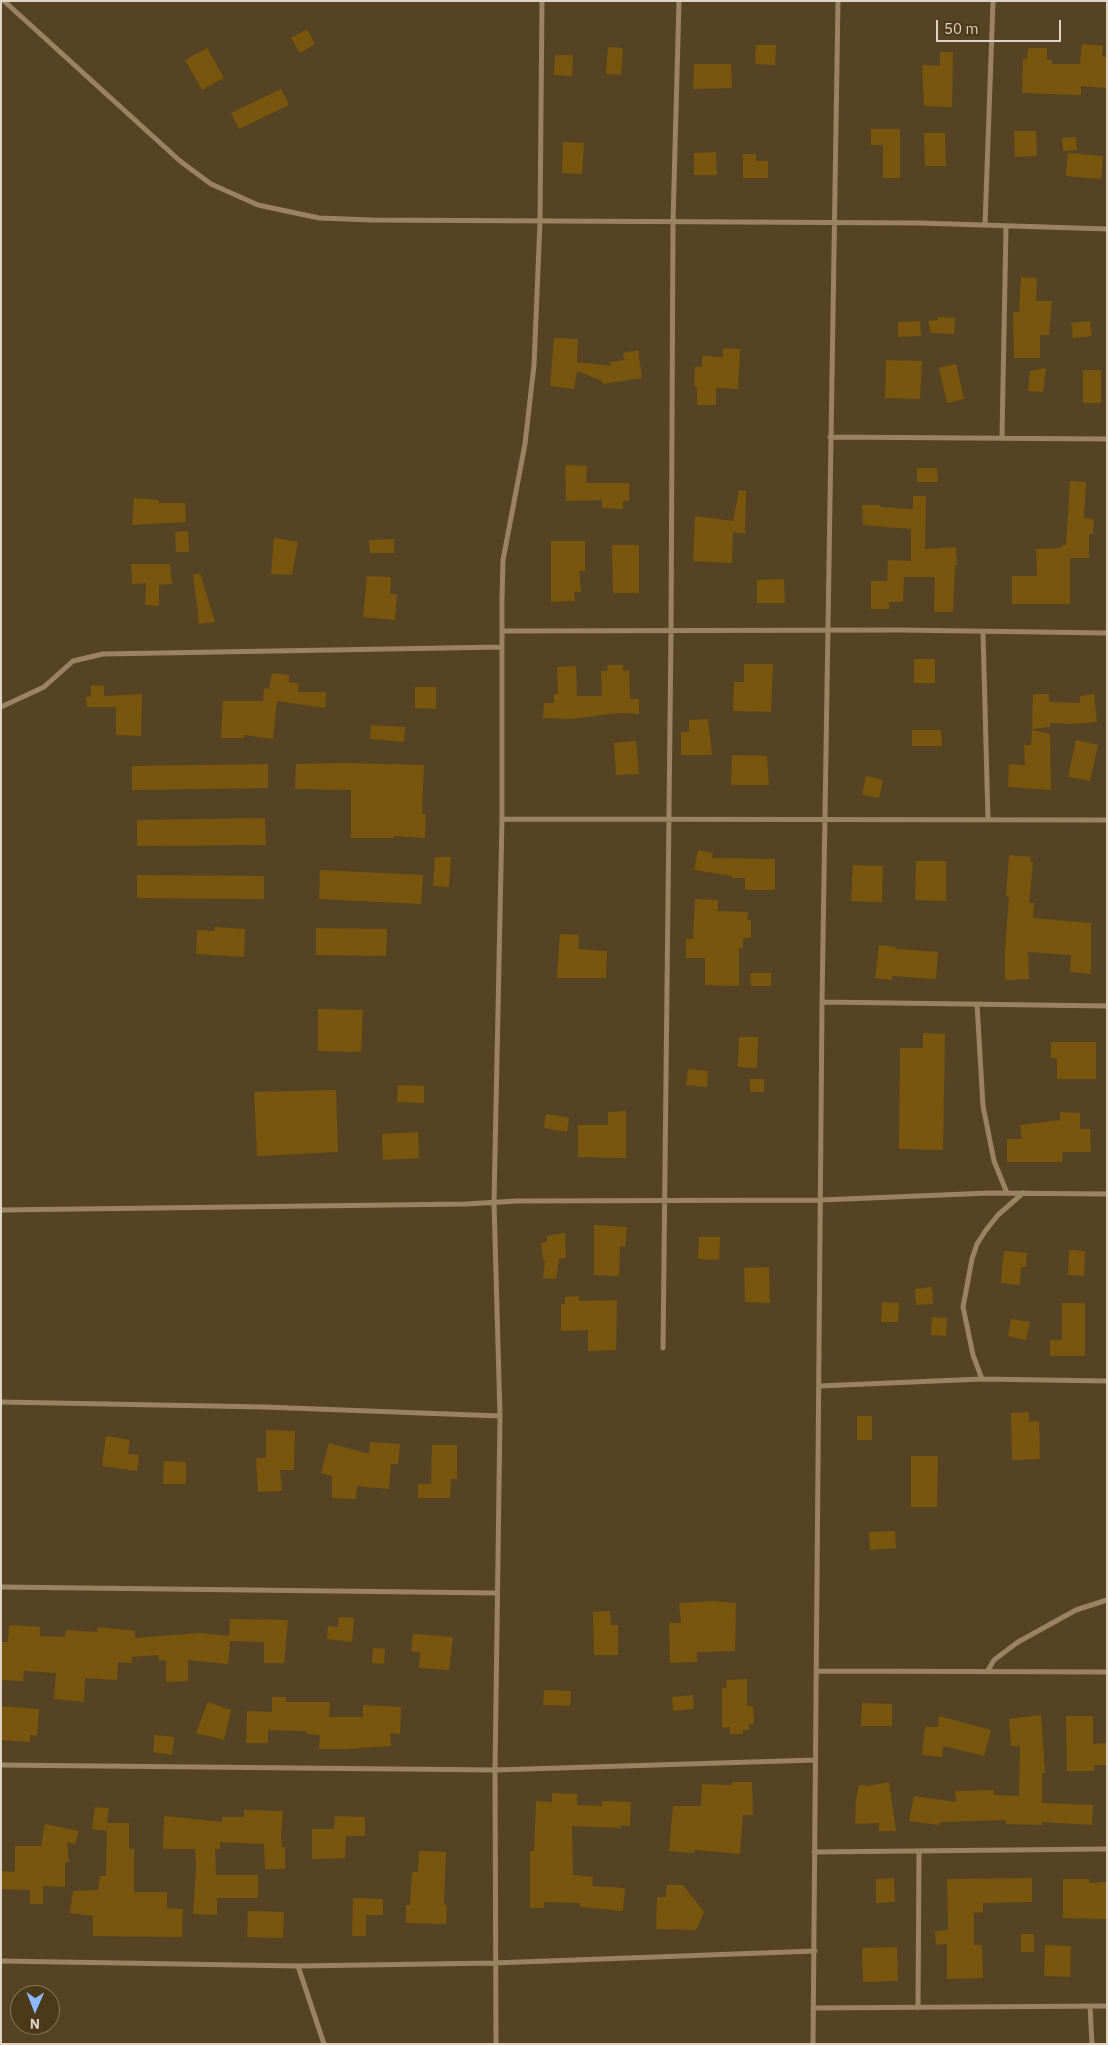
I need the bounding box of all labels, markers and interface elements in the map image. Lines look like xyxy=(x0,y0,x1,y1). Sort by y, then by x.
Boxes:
scale bar xyxy=(938,10,1063,42)
text: 50 m xyxy=(944,19,979,38)
north arrow xyxy=(10,1985,60,2035)
text: N xyxy=(30,2015,40,2033)

